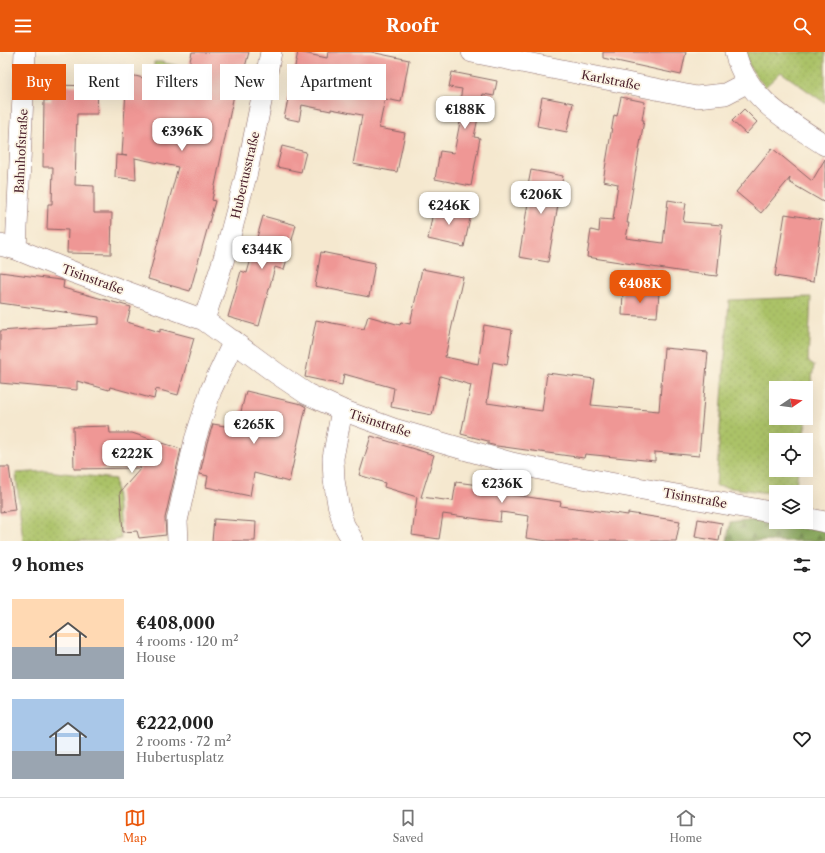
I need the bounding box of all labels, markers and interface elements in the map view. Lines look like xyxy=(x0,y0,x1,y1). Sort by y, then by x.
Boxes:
icon: menu xyxy=(12,15,34,37)
text: Roofr xyxy=(386,15,439,37)
icon: search xyxy=(791,15,813,37)
chip: Buy xyxy=(12,64,66,100)
chip: Rent xyxy=(74,64,134,100)
chip: Filters xyxy=(142,64,212,100)
chip: New xyxy=(220,64,279,100)
chip: Apartment xyxy=(287,64,386,100)
street label: Karlstraße xyxy=(580,67,642,93)
pin: €188K xyxy=(437,96,493,130)
text: €188K xyxy=(445,101,485,117)
street label: Bahnhofstraße xyxy=(11,108,31,194)
pin: €396K xyxy=(154,118,210,152)
text: €396K xyxy=(161,123,203,139)
street label: Hubertusstraße xyxy=(228,130,262,220)
pin: €206K xyxy=(513,181,569,215)
text: €206K xyxy=(520,186,562,202)
pin: €246K xyxy=(421,192,477,226)
text: €246K xyxy=(428,197,470,213)
pin: €344K xyxy=(234,236,290,270)
text: €344K xyxy=(241,241,283,257)
street label: Tisinstraße xyxy=(60,261,126,297)
pin: €408K xyxy=(612,270,668,304)
text: €408K xyxy=(619,275,661,291)
north arrow xyxy=(769,381,813,425)
map controls xyxy=(769,381,813,529)
street label: Tisinstraße xyxy=(347,406,413,440)
pin: €265K xyxy=(226,411,282,445)
text: €265K xyxy=(233,416,275,432)
button: locate xyxy=(769,433,813,477)
pin: €222K xyxy=(104,440,160,474)
text: €222K xyxy=(111,445,153,461)
pin: €236K xyxy=(474,470,530,504)
text: €236K xyxy=(481,475,523,491)
street label: Tisinstraße xyxy=(662,485,728,511)
button: layers xyxy=(769,485,813,529)
icon: filters xyxy=(791,554,813,576)
text: 9 homes xyxy=(12,555,84,575)
text: €408,000 xyxy=(136,613,215,633)
icon: home xyxy=(44,615,92,663)
icon: heart xyxy=(791,628,813,650)
text: 4 rooms · 120 m² xyxy=(136,633,239,649)
text: House xyxy=(136,649,176,665)
text: €222,000 xyxy=(136,713,214,733)
icon: home xyxy=(44,715,92,763)
icon: heart xyxy=(791,728,813,750)
text: 2 rooms · 72 m² xyxy=(136,733,231,749)
text: Hubertusplatz xyxy=(136,749,224,765)
tab: Map xyxy=(123,807,147,845)
tab: Saved xyxy=(393,807,423,845)
tab: Home xyxy=(670,807,702,845)

